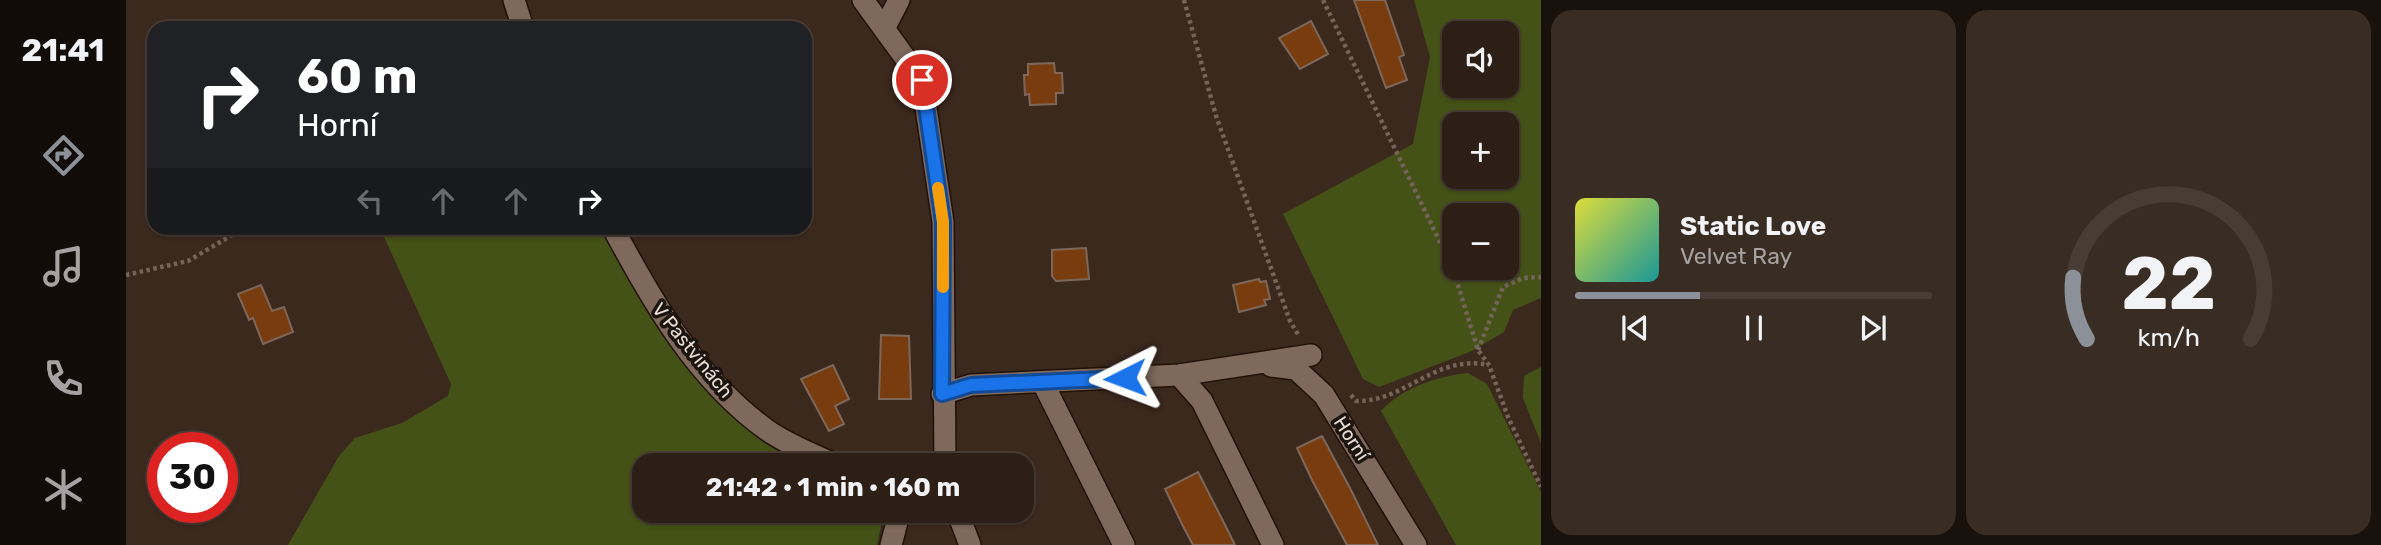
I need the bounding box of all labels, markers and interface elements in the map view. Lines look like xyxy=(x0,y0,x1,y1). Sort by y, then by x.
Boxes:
map controls xyxy=(1442,21,1519,280)
button: sound xyxy=(1442,21,1519,98)
text: 21:41 xyxy=(21,31,105,69)
text: 60 m xyxy=(297,47,418,105)
icon: right xyxy=(182,49,273,140)
pin xyxy=(892,50,952,110)
icon: arrive xyxy=(903,61,941,99)
text: Horní xyxy=(297,106,378,144)
button: + xyxy=(1442,112,1519,189)
icon: directions xyxy=(39,131,88,180)
icon: left xyxy=(351,182,389,220)
icon: ahead xyxy=(424,182,462,220)
icon: ahead xyxy=(497,182,535,220)
icon: right xyxy=(570,182,608,220)
button: − xyxy=(1442,203,1519,280)
text: Static Love xyxy=(1680,211,1826,242)
text: 22 xyxy=(2121,241,2216,327)
icon: music xyxy=(39,242,88,291)
text: Velvet Ray xyxy=(1680,242,1792,270)
street label: V Pastvinách xyxy=(647,298,738,402)
icon: previous xyxy=(1616,309,1654,347)
icon: pause xyxy=(1735,309,1773,347)
icon: next xyxy=(1854,309,1892,347)
text: km/h xyxy=(2137,322,2200,351)
position arrow xyxy=(1088,341,1162,415)
icon: phone xyxy=(39,354,88,403)
street label: Horní xyxy=(1329,412,1375,466)
speed limit sign: 30 xyxy=(147,432,238,523)
icon: climate xyxy=(39,465,88,514)
text: 21:42 · 1 min · 160 m xyxy=(706,472,960,503)

